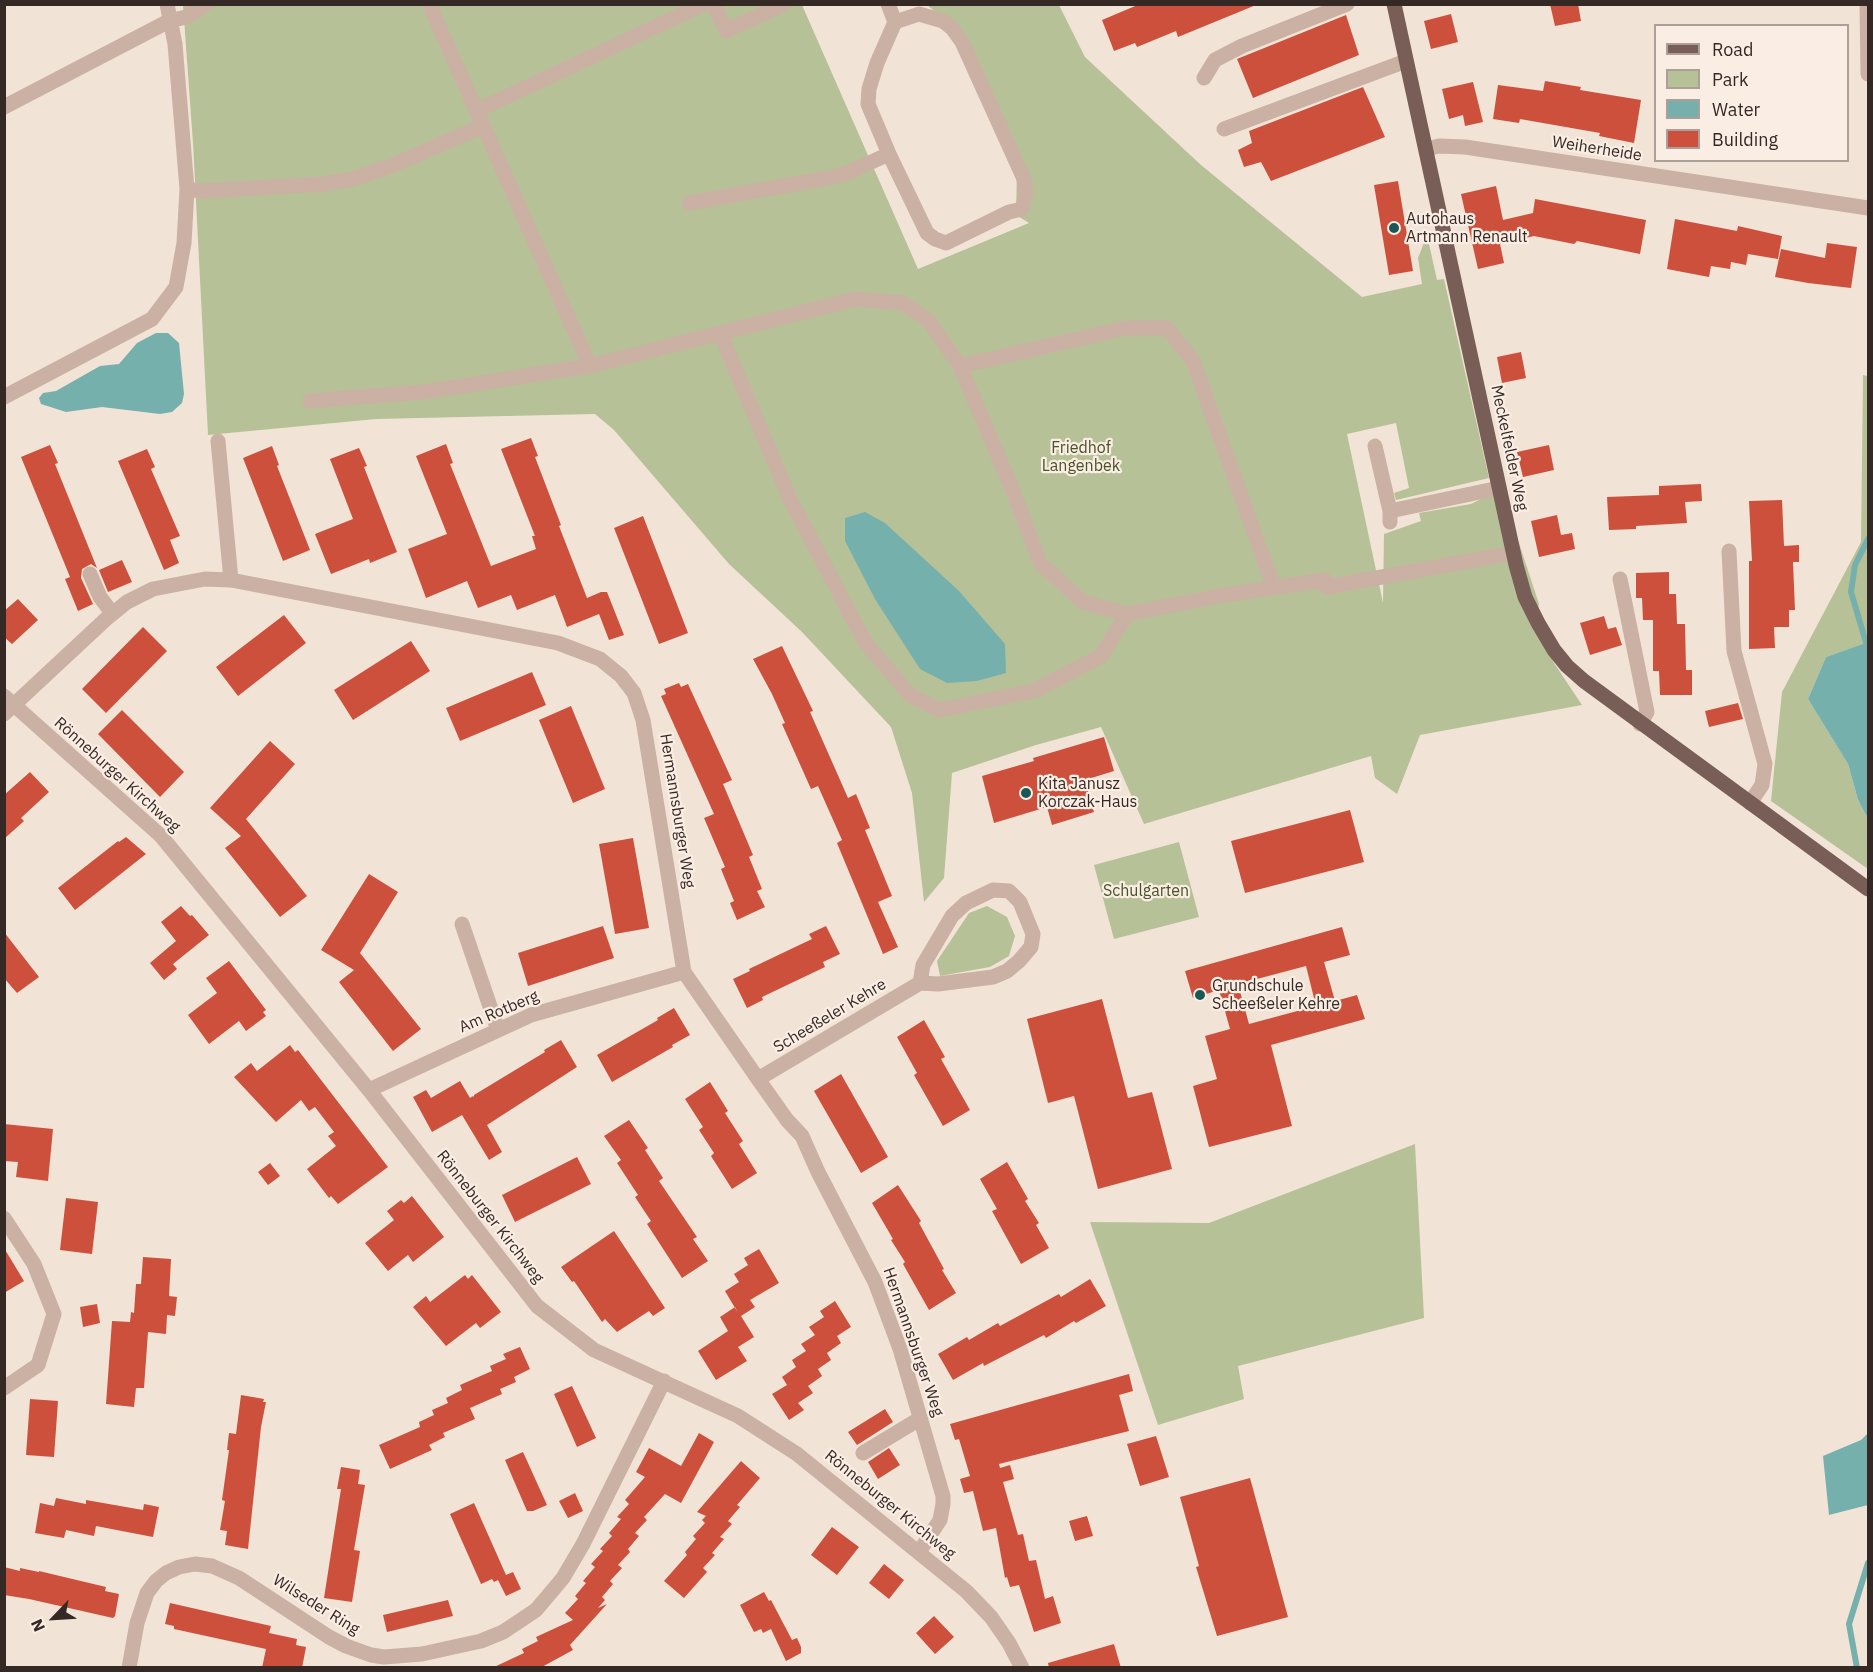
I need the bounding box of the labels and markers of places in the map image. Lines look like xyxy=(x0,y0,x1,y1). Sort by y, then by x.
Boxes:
place label: Autohaus Artmann Renault xyxy=(1406,209,1528,247)
marker: Autohaus Artmann Renault xyxy=(1387,221,1401,235)
place label: Kita Janusz Korczak-Haus xyxy=(1038,774,1137,812)
marker: Kita Janusz Korczak-Haus xyxy=(1019,786,1033,800)
place label: Grundschule Scheeßeler Kehre xyxy=(1212,976,1340,1014)
marker: Grundschule Scheeßeler Kehre xyxy=(1193,988,1207,1002)

